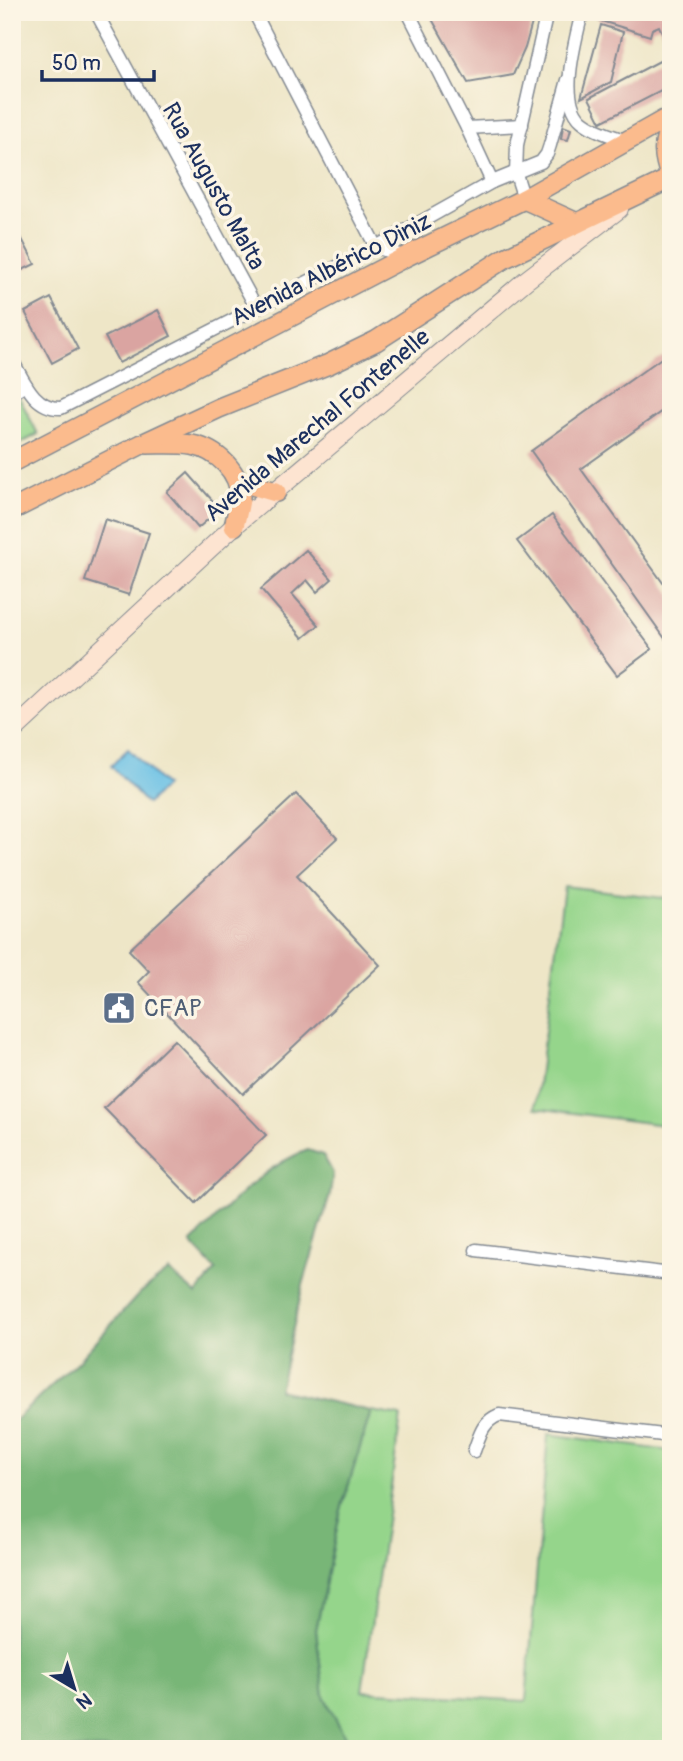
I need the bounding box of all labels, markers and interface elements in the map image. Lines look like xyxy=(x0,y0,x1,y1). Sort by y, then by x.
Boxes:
scale bar xyxy=(42,38,154,82)
text: 50 m xyxy=(52,50,101,77)
street label: Rua Augusto Malta xyxy=(156,98,271,275)
street label: Avenida Albérico Diniz xyxy=(226,206,436,332)
street label: Avenida Marechal Fontenelle xyxy=(199,323,436,528)
public building icon: CFAP xyxy=(100,989,138,1027)
place label: CFAP xyxy=(144,994,202,1023)
north arrow xyxy=(38,1652,108,1722)
text: N xyxy=(71,1687,96,1714)

